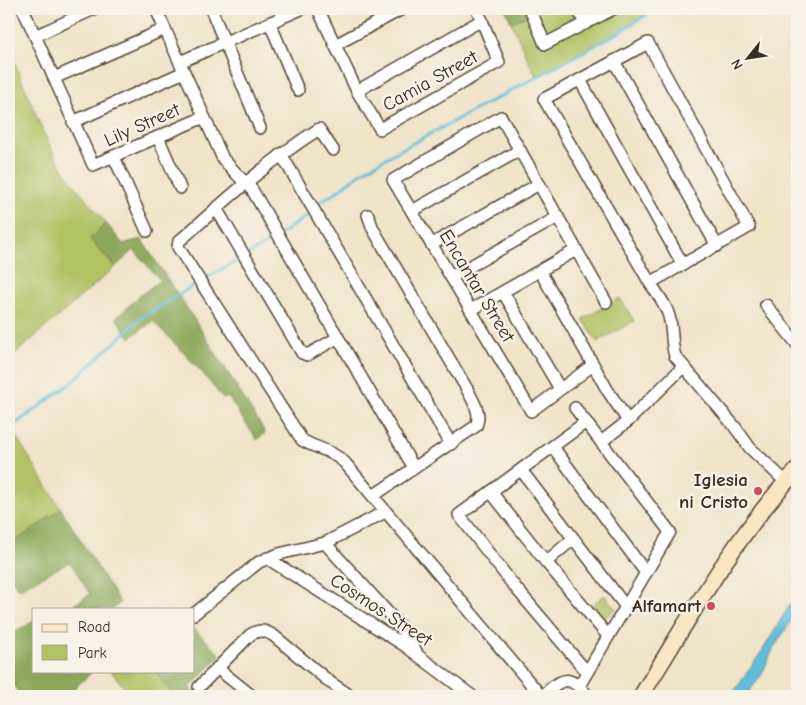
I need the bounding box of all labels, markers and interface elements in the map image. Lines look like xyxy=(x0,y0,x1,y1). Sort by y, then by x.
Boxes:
north arrow xyxy=(724,32,774,82)
street label: Camia Street xyxy=(379,46,482,116)
text: N xyxy=(728,56,747,72)
street label: Lily Street xyxy=(101,98,184,151)
street label: Encantar Street xyxy=(435,226,520,347)
place label: Iglesia ni Cristo xyxy=(679,469,748,513)
marker: Iglesia ni Cristo xyxy=(752,485,764,497)
street label: Cosmos Street xyxy=(326,569,437,651)
place label: Alfamart xyxy=(632,595,702,617)
marker: Alfamart xyxy=(705,600,717,612)
legend xyxy=(32,608,195,672)
text: Road xyxy=(78,618,110,636)
text: Park xyxy=(78,644,107,662)

